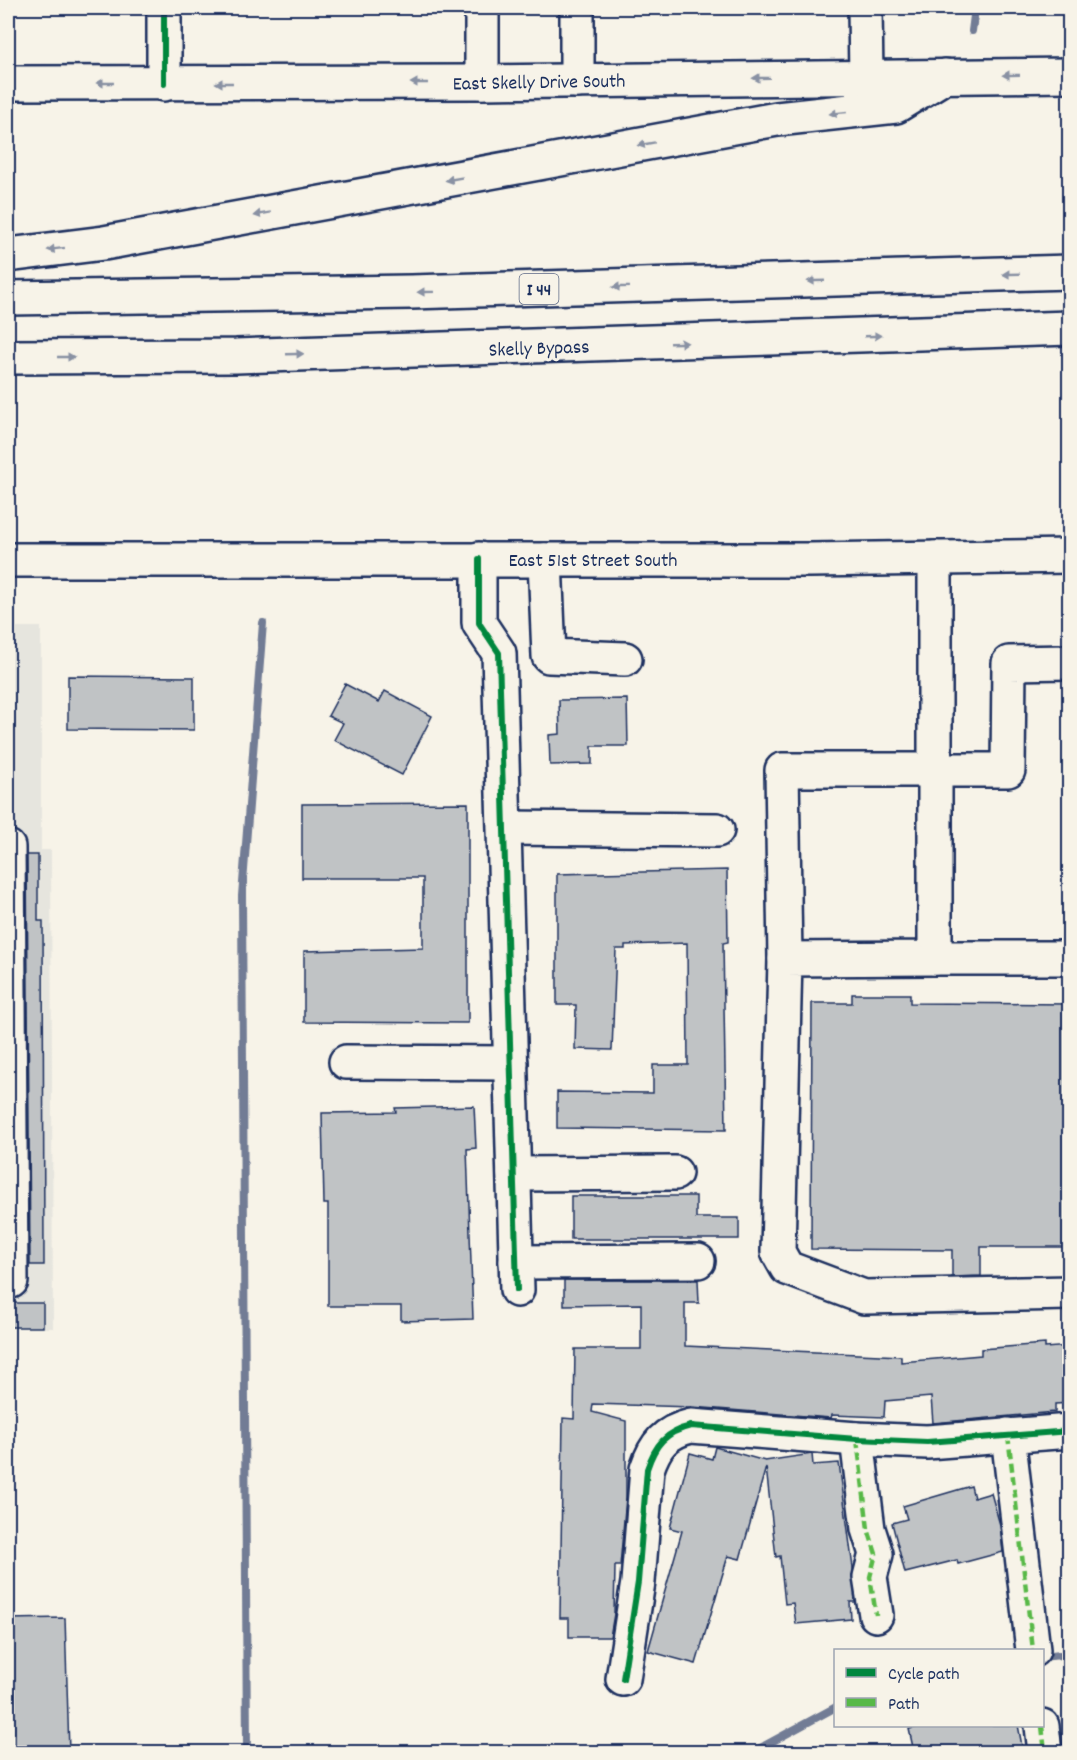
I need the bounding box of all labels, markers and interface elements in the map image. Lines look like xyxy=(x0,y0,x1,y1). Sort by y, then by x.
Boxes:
street label: East Skelly Drive South xyxy=(452,68,626,100)
one-way arrow xyxy=(1002,70,1021,80)
one-way arrow xyxy=(751,74,770,83)
one-way arrow xyxy=(96,78,115,88)
one-way arrow xyxy=(214,78,233,88)
one-way arrow xyxy=(409,78,428,88)
one-way arrow xyxy=(829,108,848,118)
one-way arrow xyxy=(636,139,655,148)
one-way arrow xyxy=(444,175,463,184)
one-way arrow xyxy=(253,210,272,219)
one-way arrow xyxy=(46,245,65,254)
one-way arrow xyxy=(1002,269,1021,278)
road number: I 44 xyxy=(520,274,558,304)
one-way arrow xyxy=(807,277,826,286)
one-way arrow xyxy=(612,282,631,291)
one-way arrow xyxy=(417,287,436,296)
one-way arrow xyxy=(864,331,883,340)
street label: Skelly Bypass xyxy=(488,334,590,366)
one-way arrow xyxy=(669,338,688,347)
one-way arrow xyxy=(285,349,304,359)
one-way arrow xyxy=(56,352,75,362)
street label: East 51st Street South xyxy=(509,548,677,576)
legend xyxy=(834,1649,1044,1727)
text: Cycle path xyxy=(888,1663,959,1688)
text: Path xyxy=(888,1693,920,1718)

